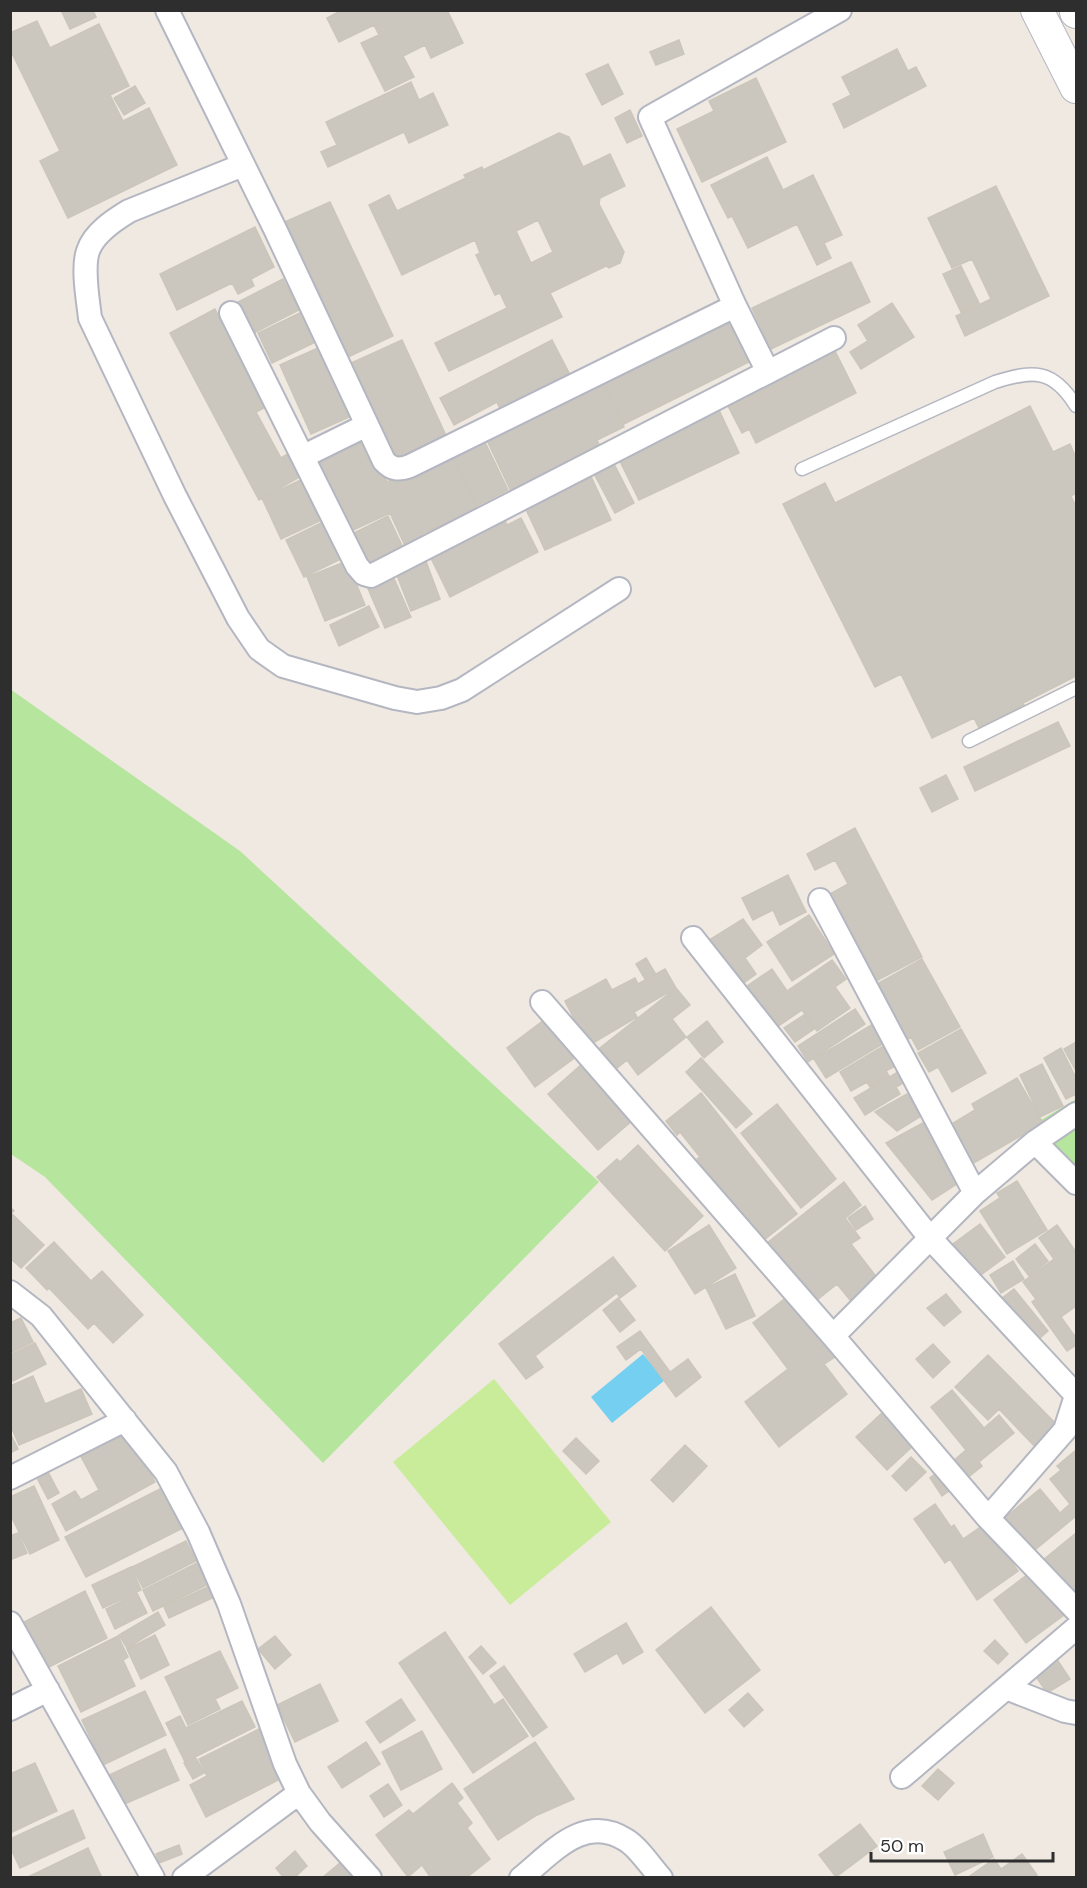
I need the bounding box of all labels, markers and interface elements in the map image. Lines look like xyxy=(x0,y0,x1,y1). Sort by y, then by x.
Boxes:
scale bar xyxy=(871,1825,1052,1863)
text: 50 m xyxy=(880,1834,924,1858)

